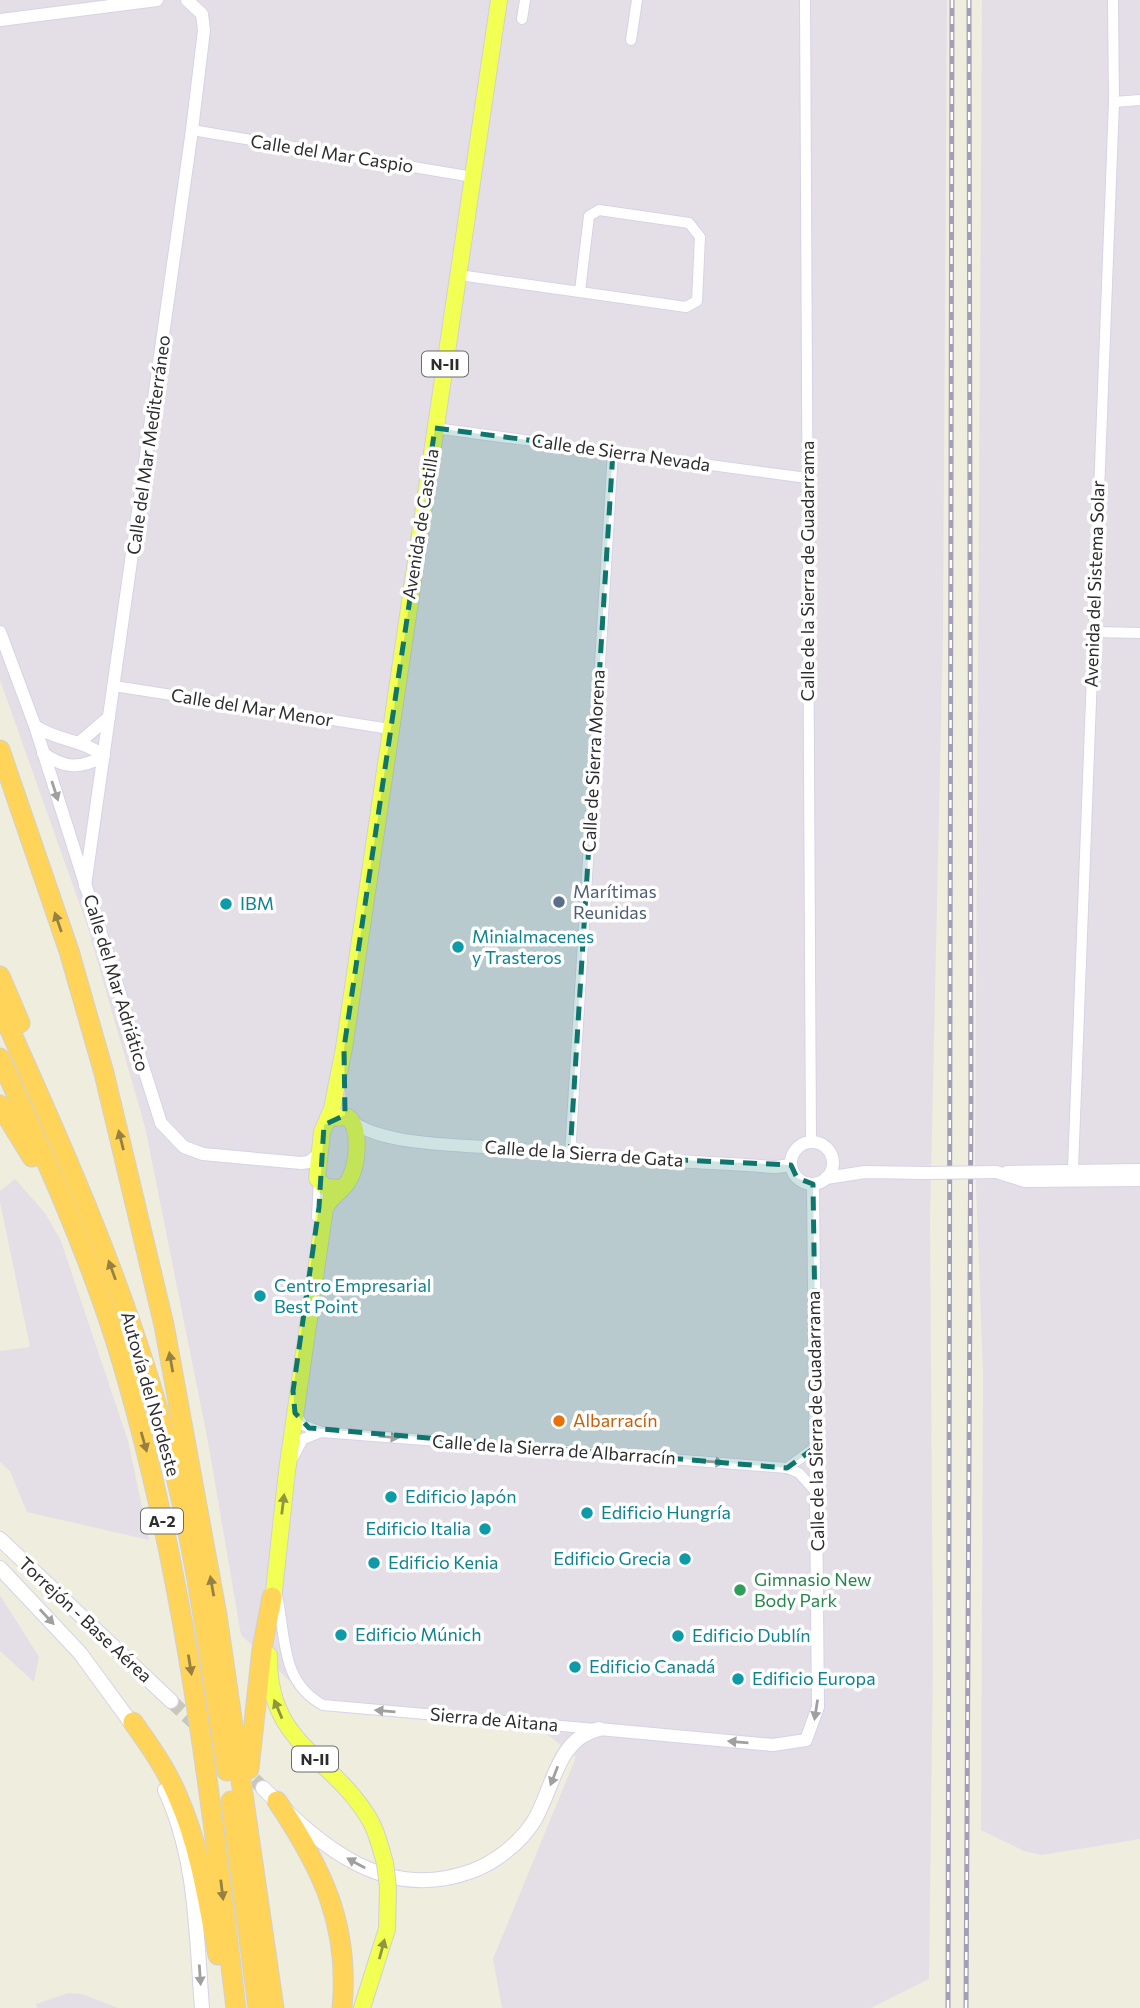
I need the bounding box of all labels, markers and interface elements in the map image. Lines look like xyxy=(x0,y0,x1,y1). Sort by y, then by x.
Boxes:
street label: Calle del Mar Caspio xyxy=(249,129,415,177)
street label: Calle del Mar Mediterráneo xyxy=(122,334,174,556)
road number: N-II xyxy=(422,352,468,376)
street label: Calle de Sierra Nevada xyxy=(530,429,712,475)
street label: Calle de la Sierra de Guadarrama xyxy=(796,441,818,701)
street label: Avenida de Castilla xyxy=(397,447,443,601)
street label: Avenida del Sistema Solar xyxy=(1079,480,1109,688)
street label: Calle de Sierra Morena xyxy=(577,669,609,853)
street label: Calle del Mar Menor xyxy=(170,683,335,731)
one-way arrow xyxy=(51,780,61,801)
place label: Marítimas Reunidas xyxy=(573,880,657,923)
street label: Calle del Mar Adriático xyxy=(80,891,154,1074)
place label: IBM xyxy=(240,892,274,914)
marker: Marítimas Reunidas xyxy=(551,894,567,910)
marker: IBM xyxy=(218,896,234,912)
one-way arrow xyxy=(53,911,63,932)
place label: Minialmacenes y Trasteros xyxy=(472,925,594,968)
marker: Minialmacenes y Trasteros xyxy=(450,939,466,955)
one-way arrow xyxy=(115,1129,126,1151)
street label: Calle de la Sierra de Gata xyxy=(484,1135,684,1171)
one-way arrow xyxy=(106,1260,117,1281)
place label: Centro Empresarial Best Point xyxy=(274,1274,431,1317)
marker: Centro Empresarial Best Point xyxy=(252,1288,268,1304)
street label: Calle de la Sierra de Guadarrama xyxy=(802,1290,828,1552)
street label: Autovía del Nordeste xyxy=(117,1309,185,1479)
one-way arrow xyxy=(165,1351,176,1373)
place label: Albarracín xyxy=(573,1409,658,1431)
marker: Albarracín xyxy=(551,1413,567,1429)
street label: Calle de la Sierra de Albarracín xyxy=(431,1430,677,1468)
one-way arrow xyxy=(140,1432,150,1453)
one-way arrow xyxy=(378,1432,400,1443)
one-way arrow xyxy=(703,1457,725,1468)
place label: Edificio Japón xyxy=(405,1485,517,1507)
marker: Edificio Japón xyxy=(383,1489,399,1505)
one-way arrow xyxy=(277,1493,288,1515)
place label: Edificio Hungría xyxy=(601,1501,731,1523)
marker: Edificio Hungría xyxy=(579,1505,595,1521)
road number: A-2 xyxy=(141,1508,183,1534)
place label: Edificio Italia xyxy=(365,1517,471,1539)
marker: Edificio Italia xyxy=(477,1521,493,1537)
place label: Edificio Grecia xyxy=(553,1547,671,1569)
place label: Edificio Kenia xyxy=(388,1551,498,1573)
marker: Edificio Grecia xyxy=(677,1551,693,1567)
street label: Torrejón - Base Aérea xyxy=(15,1552,157,1687)
marker: Edificio Kenia xyxy=(366,1555,382,1571)
place label: Gimnasio New Body Park xyxy=(754,1568,872,1611)
one-way arrow xyxy=(206,1575,217,1597)
marker: Gimnasio New Body Park xyxy=(732,1582,748,1598)
one-way arrow xyxy=(38,1608,54,1625)
place label: Edificio Múnich xyxy=(355,1623,482,1645)
place label: Edificio Dublín xyxy=(692,1624,811,1646)
marker: Edificio Múnich xyxy=(333,1627,349,1643)
marker: Edificio Dublín xyxy=(670,1628,686,1644)
one-way arrow xyxy=(185,1654,196,1676)
place label: Edificio Canadá xyxy=(589,1655,715,1677)
marker: Edificio Canadá xyxy=(567,1659,583,1675)
place label: Edificio Europa xyxy=(752,1667,876,1689)
marker: Edificio Europa xyxy=(730,1671,746,1687)
one-way arrow xyxy=(272,1699,283,1720)
one-way arrow xyxy=(810,1699,821,1721)
street label: Sierra de Aitana xyxy=(429,1702,559,1736)
one-way arrow xyxy=(373,1705,395,1716)
one-way arrow xyxy=(727,1736,749,1747)
road number: N-II xyxy=(292,1746,338,1772)
one-way arrow xyxy=(549,1765,560,1786)
one-way arrow xyxy=(346,1857,365,1869)
one-way arrow xyxy=(216,1879,227,1901)
one-way arrow xyxy=(377,1937,388,1959)
one-way arrow xyxy=(194,1964,205,1986)

